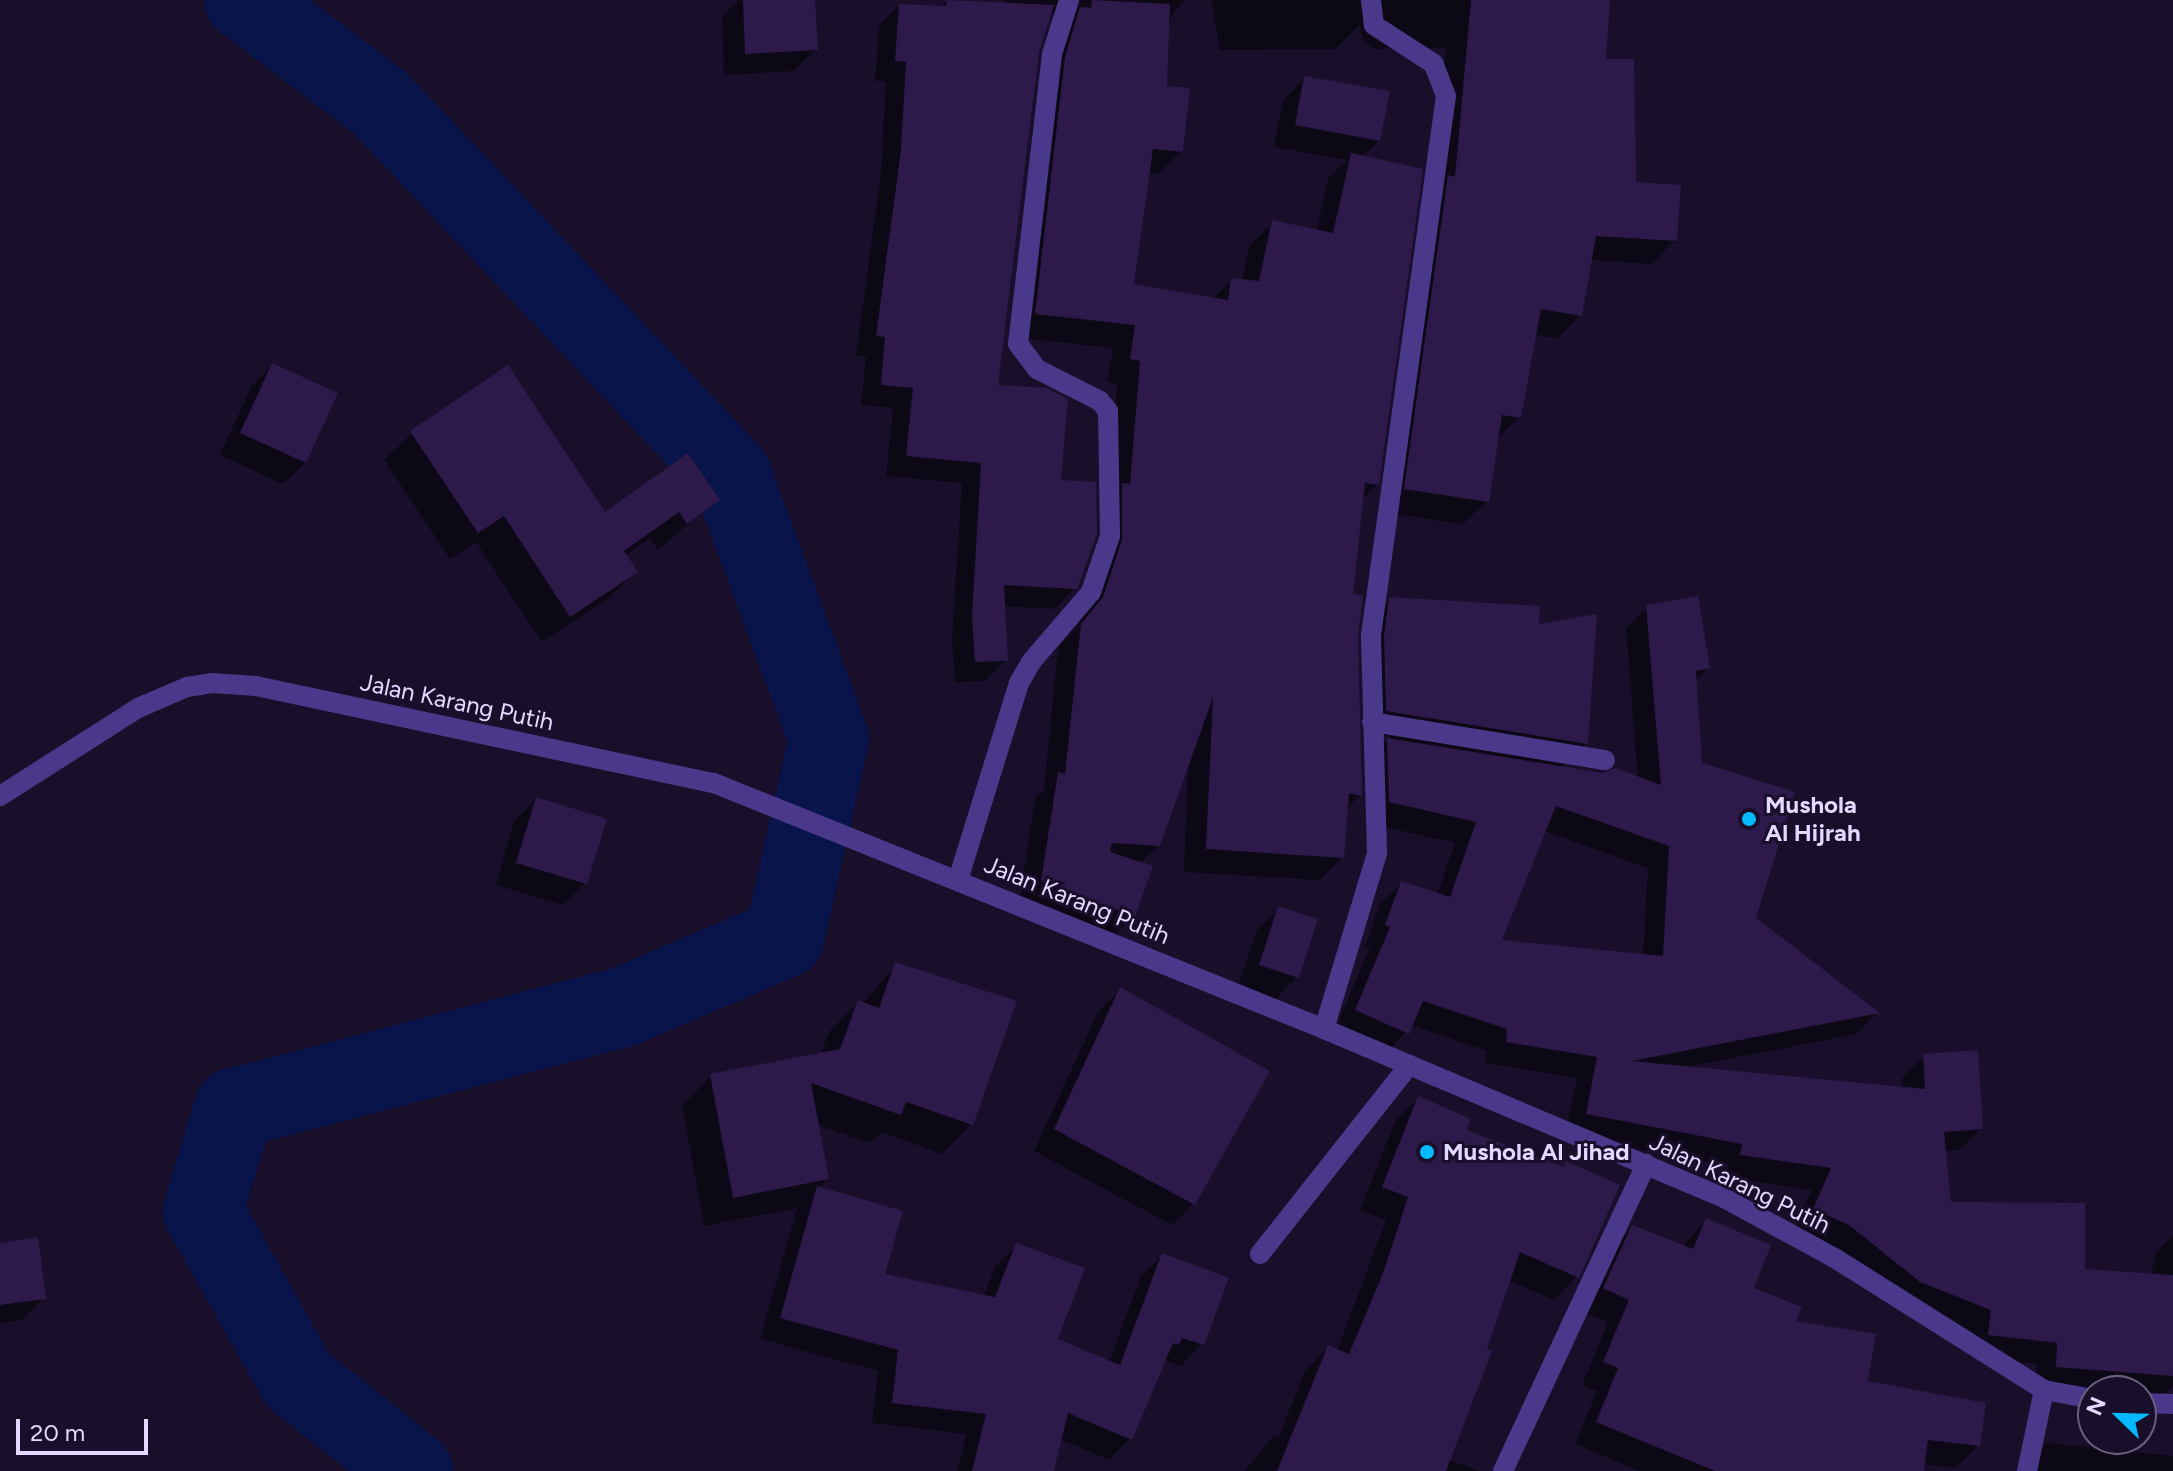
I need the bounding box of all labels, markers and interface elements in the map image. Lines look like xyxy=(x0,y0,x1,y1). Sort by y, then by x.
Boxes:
street label: Jalan Karang Putih xyxy=(358,667,556,737)
place label: Mushola Al Hijrah xyxy=(1765,791,1861,847)
marker: Mushola Al Hijrah xyxy=(1740,810,1758,828)
street label: Jalan Karang Putih xyxy=(980,850,1174,950)
street label: Jalan Karang Putih xyxy=(1645,1127,1835,1239)
place label: Mushola Al Jihad xyxy=(1443,1138,1629,1166)
marker: Mushola Al Jihad xyxy=(1418,1143,1436,1161)
north arrow xyxy=(2077,1375,2157,1455)
text: N xyxy=(2081,1393,2112,1419)
scale bar xyxy=(20,1403,152,1453)
text: 20 m xyxy=(30,1418,85,1447)

